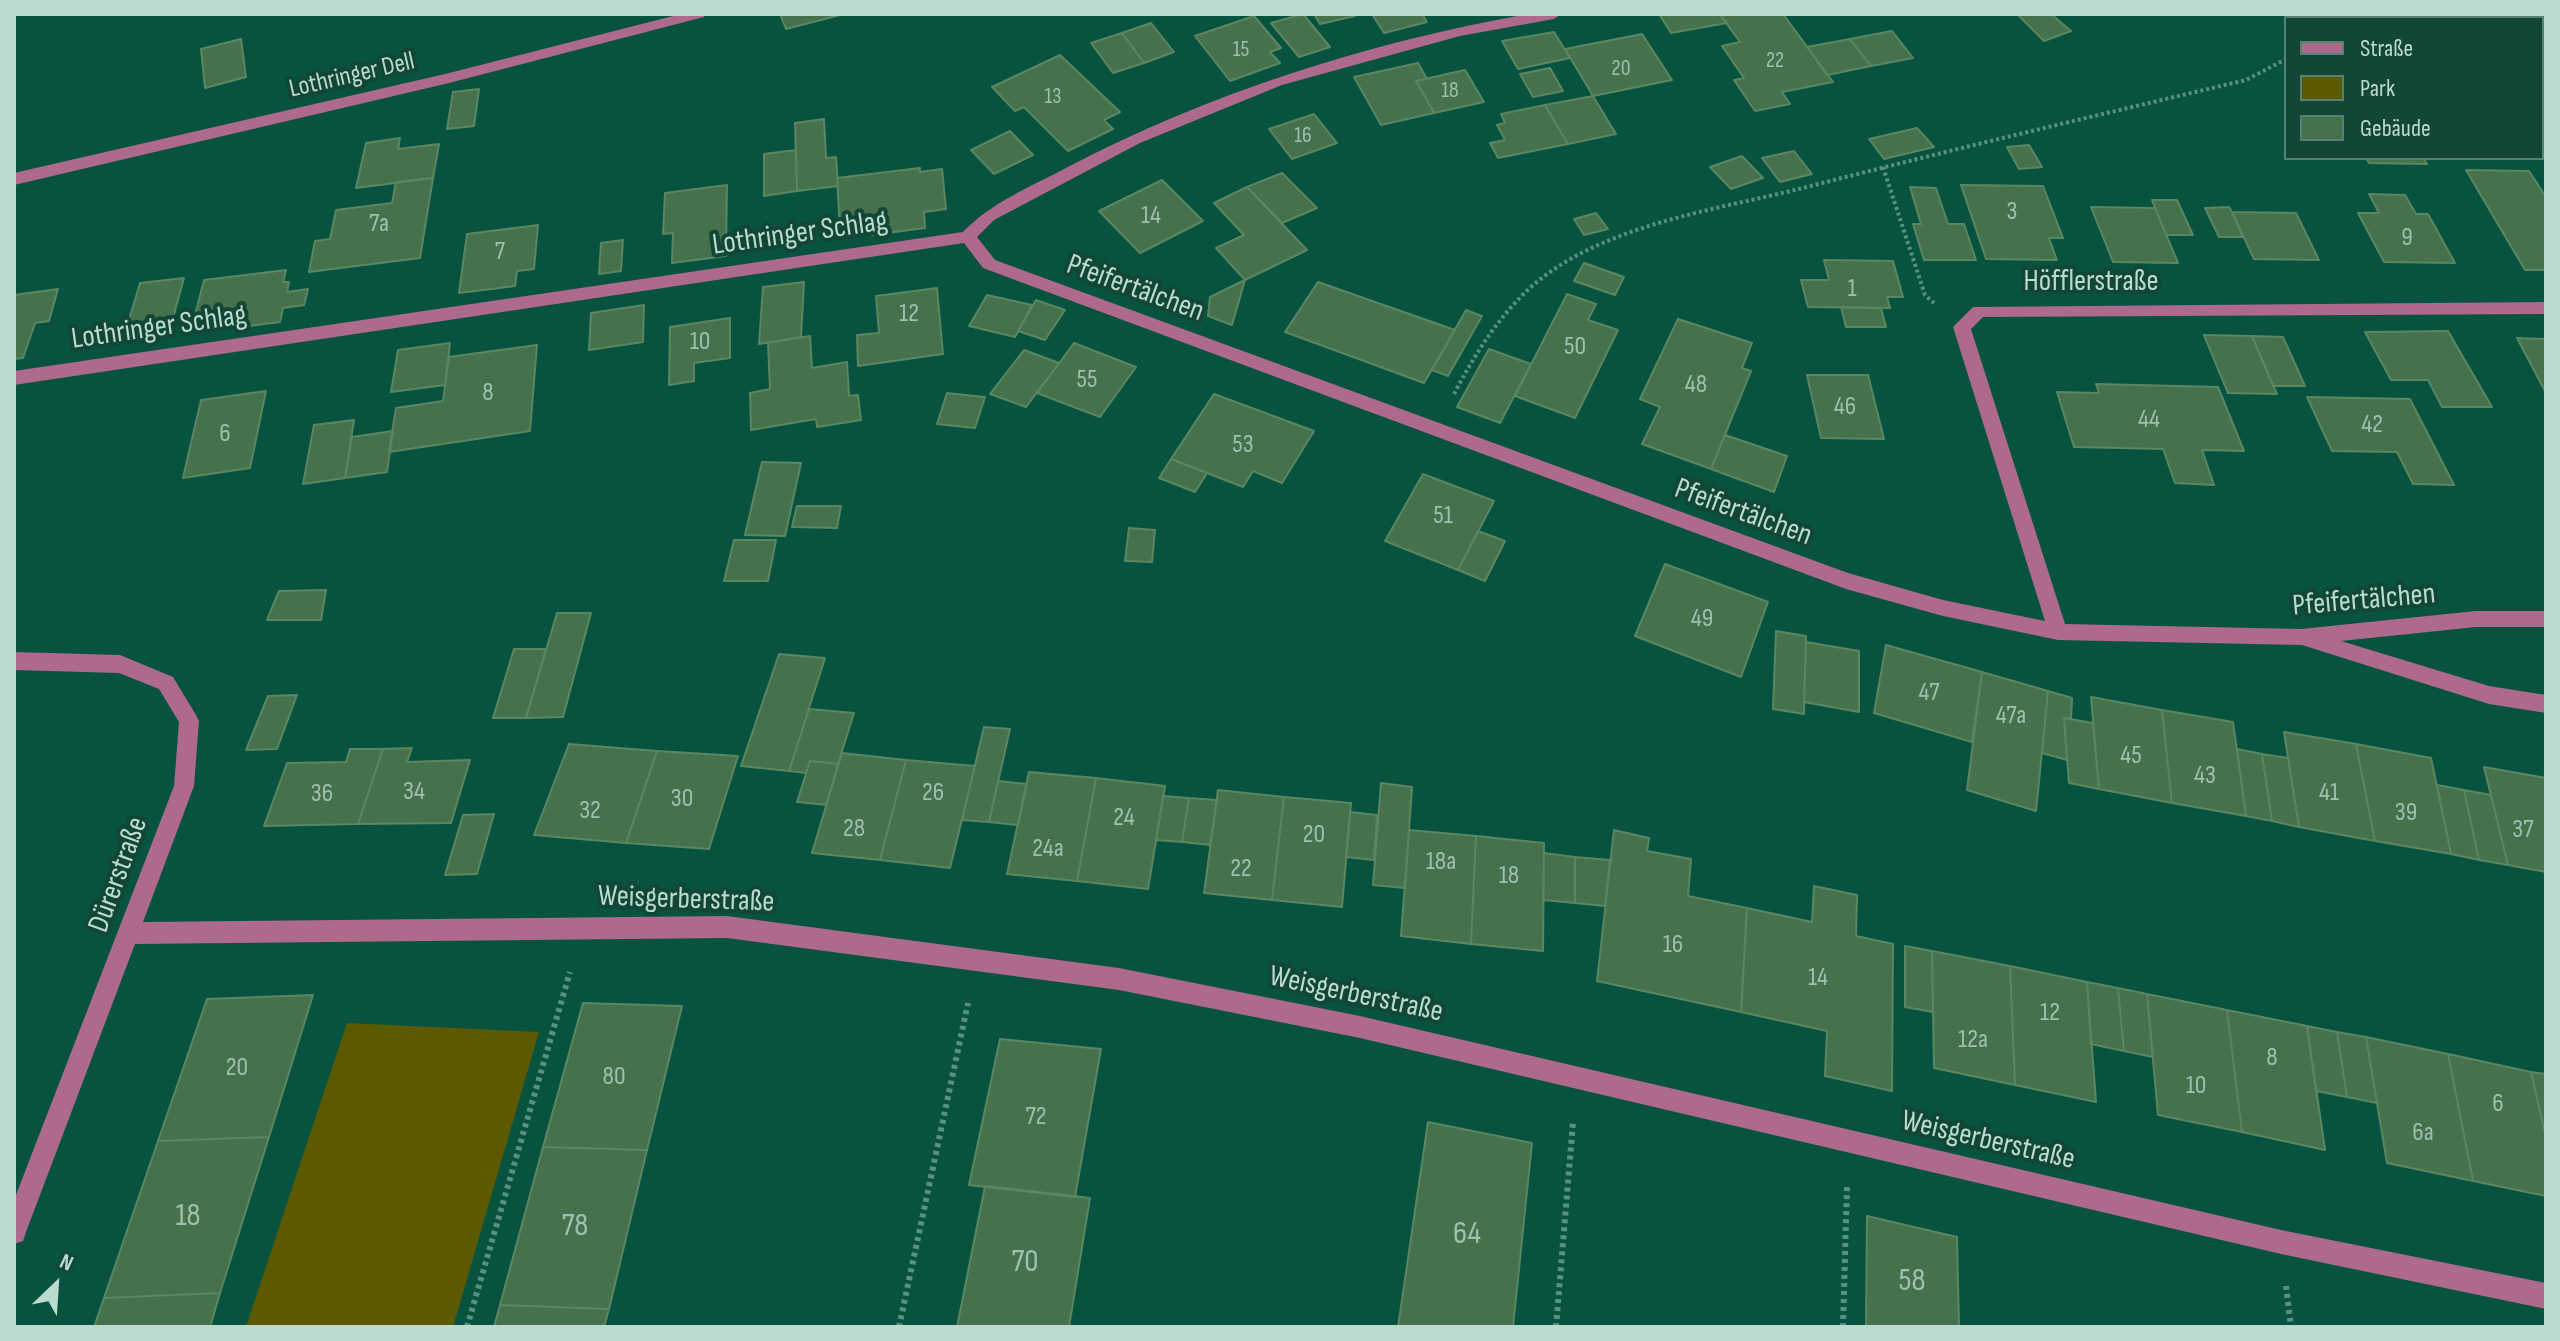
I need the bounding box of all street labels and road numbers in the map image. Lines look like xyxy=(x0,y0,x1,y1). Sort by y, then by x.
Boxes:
street label: Lothringer Dell xyxy=(286,46,418,106)
street label: Lothringer Schlag xyxy=(710,204,890,264)
street label: Pfeifertälchen xyxy=(1061,248,1209,330)
street label: Höfflerstraße xyxy=(2024,264,2158,300)
street label: Lothringer Schlag xyxy=(69,298,249,358)
street label: Pfeifertälchen xyxy=(1669,472,1817,554)
street label: Pfeifertälchen xyxy=(2291,577,2437,625)
street label: Dürerstraße xyxy=(82,813,156,937)
street label: Weisgerberstraße xyxy=(597,879,775,921)
street label: Weisgerberstraße xyxy=(1266,959,1446,1031)
street label: Weisgerberstraße xyxy=(1898,1104,2078,1178)

